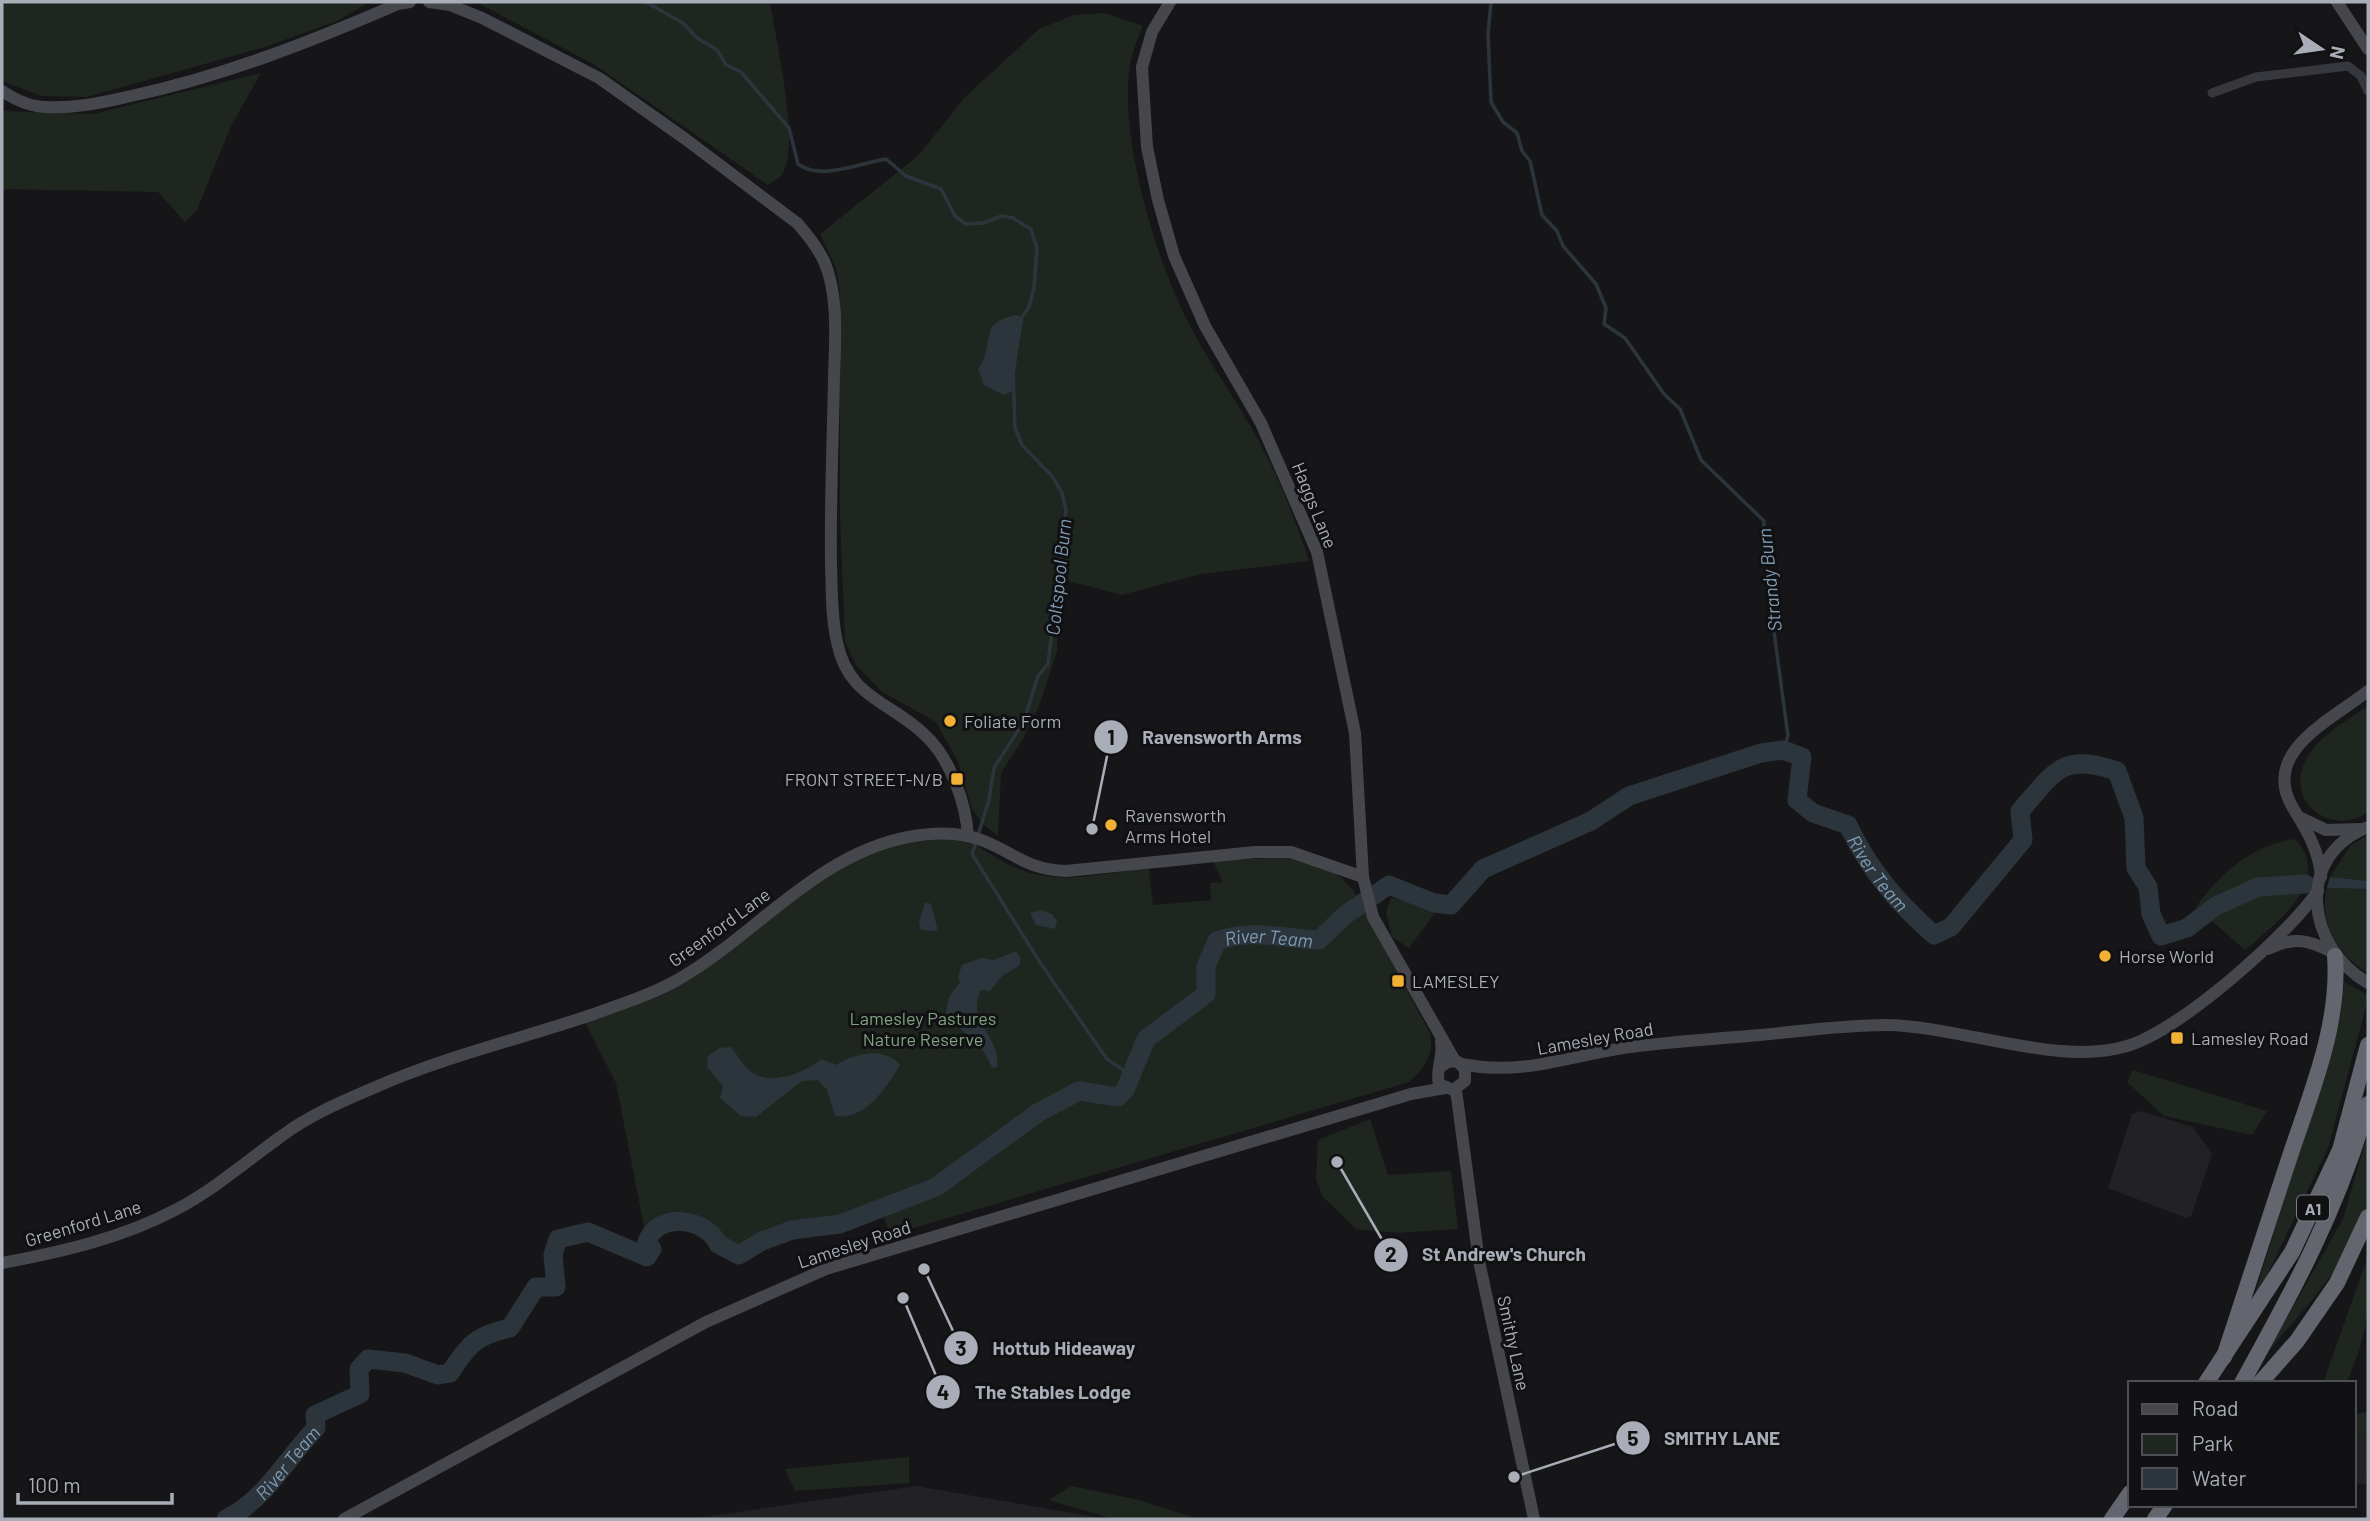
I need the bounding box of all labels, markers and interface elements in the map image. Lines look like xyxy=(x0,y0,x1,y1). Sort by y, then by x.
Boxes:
north arrow xyxy=(2286,14,2356,84)
text: N xyxy=(2325,44,2351,62)
street label: Haggs Lane xyxy=(1288,459,1342,551)
water label: Coltspool Burn xyxy=(1040,518,1076,636)
water label: Strandy Burn xyxy=(1752,527,1786,633)
place label: Foliate Form xyxy=(964,710,1061,732)
marker: Foliate Form xyxy=(942,713,958,729)
callout: Ravensworth Arms xyxy=(1093,717,1316,757)
text: 1 xyxy=(1107,724,1115,749)
text: Ravensworth Arms xyxy=(1142,725,1302,748)
place label: FRONT STREET-N/B xyxy=(785,768,943,790)
marker: FRONT STREET-N/B xyxy=(949,771,965,787)
place label: Ravensworth Arms Hotel xyxy=(1125,804,1226,847)
marker: Ravensworth Arms Hotel xyxy=(1103,817,1119,833)
water label: River Team xyxy=(1843,830,1914,916)
street label: Greenford Lane xyxy=(664,883,774,971)
water label: River Team xyxy=(1222,923,1314,951)
place label: Horse World xyxy=(2119,945,2214,967)
marker: Horse World xyxy=(2097,948,2113,964)
place label: LAMESLEY xyxy=(1412,970,1500,992)
marker: LAMESLEY xyxy=(1390,973,1406,989)
park label: Lamesley Pastures Nature Reserve xyxy=(850,1007,996,1050)
street label: Lamesley Road xyxy=(1535,1017,1655,1059)
place label: Lamesley Road xyxy=(2191,1027,2308,1049)
marker: Lamesley Road xyxy=(2169,1030,2185,1046)
street label: Greenford Lane xyxy=(22,1195,144,1251)
road number: A1 xyxy=(2297,1196,2329,1220)
street label: Lamesley Road xyxy=(795,1215,913,1273)
callout: St Andrew's Church xyxy=(1373,1235,1600,1275)
text: 2 xyxy=(1385,1241,1397,1266)
text: St Andrew's Church xyxy=(1422,1242,1586,1265)
street label: Smithy Lane xyxy=(1493,1293,1535,1393)
callout: Hottub Hideaway xyxy=(944,1328,1149,1368)
text: 3 xyxy=(955,1335,967,1360)
text: Hottub Hideaway xyxy=(993,1336,1136,1359)
callout: The Stables Lodge xyxy=(925,1372,1145,1412)
text: 4 xyxy=(937,1379,949,1404)
text: The Stables Lodge xyxy=(975,1380,1131,1403)
legend xyxy=(2128,1381,2356,1507)
text: Road xyxy=(2192,1395,2238,1420)
callout: SMITHY LANE xyxy=(1615,1418,1794,1458)
water label: River Team xyxy=(250,1421,324,1504)
text: 5 xyxy=(1627,1425,1639,1450)
text: SMITHY LANE xyxy=(1664,1426,1780,1449)
text: Park xyxy=(2192,1430,2233,1455)
scale bar xyxy=(18,1462,172,1506)
text: Water xyxy=(2192,1465,2247,1490)
text: 100 m xyxy=(28,1472,81,1497)

